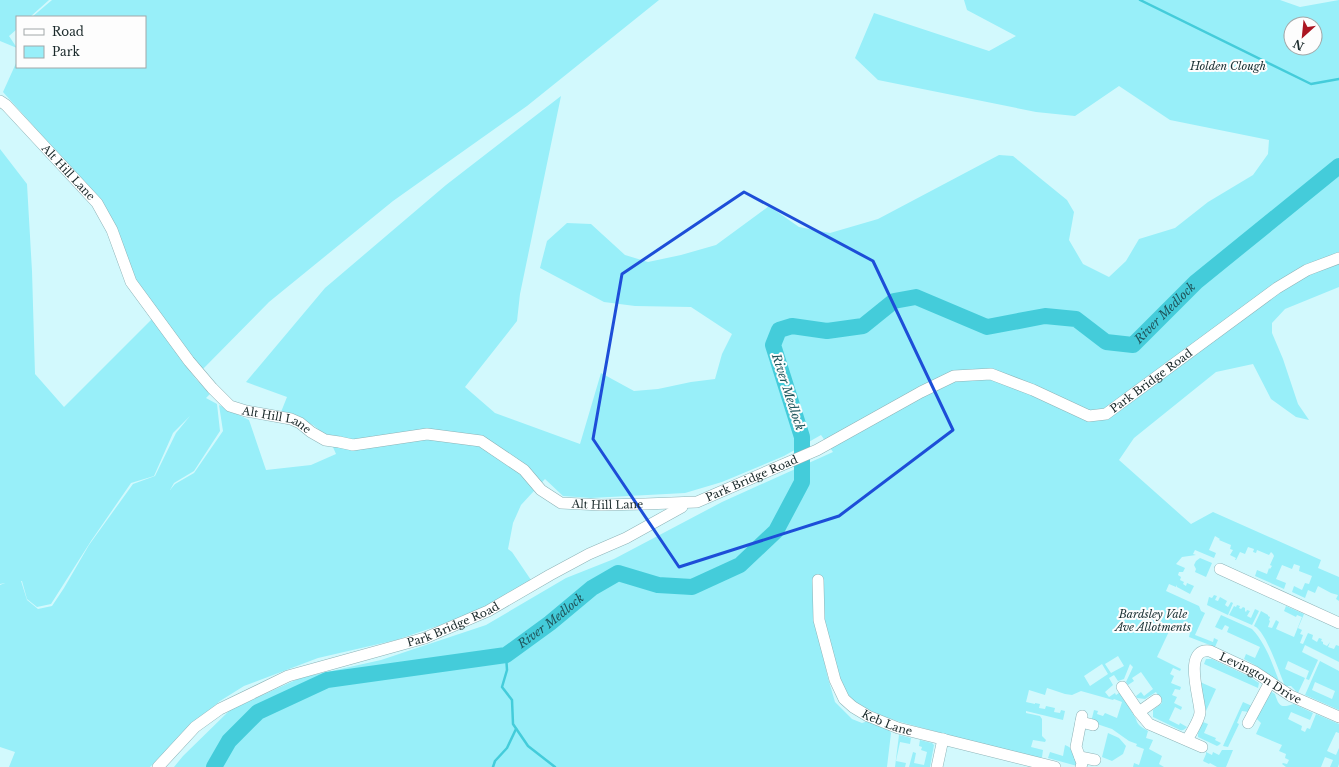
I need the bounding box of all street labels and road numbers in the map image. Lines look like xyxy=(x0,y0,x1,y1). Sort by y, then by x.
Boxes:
street label: Alt Hill Lane xyxy=(38,140,98,203)
street label: Park Bridge Road xyxy=(1107,345,1195,416)
street label: Alt Hill Lane xyxy=(240,403,314,436)
street label: Park Bridge Road xyxy=(703,452,800,504)
street label: Alt Hill Lane xyxy=(570,496,643,512)
street label: Park Bridge Road xyxy=(405,599,502,650)
street label: Levington Drive xyxy=(1217,649,1304,707)
street label: Keb Lane xyxy=(859,707,914,738)

